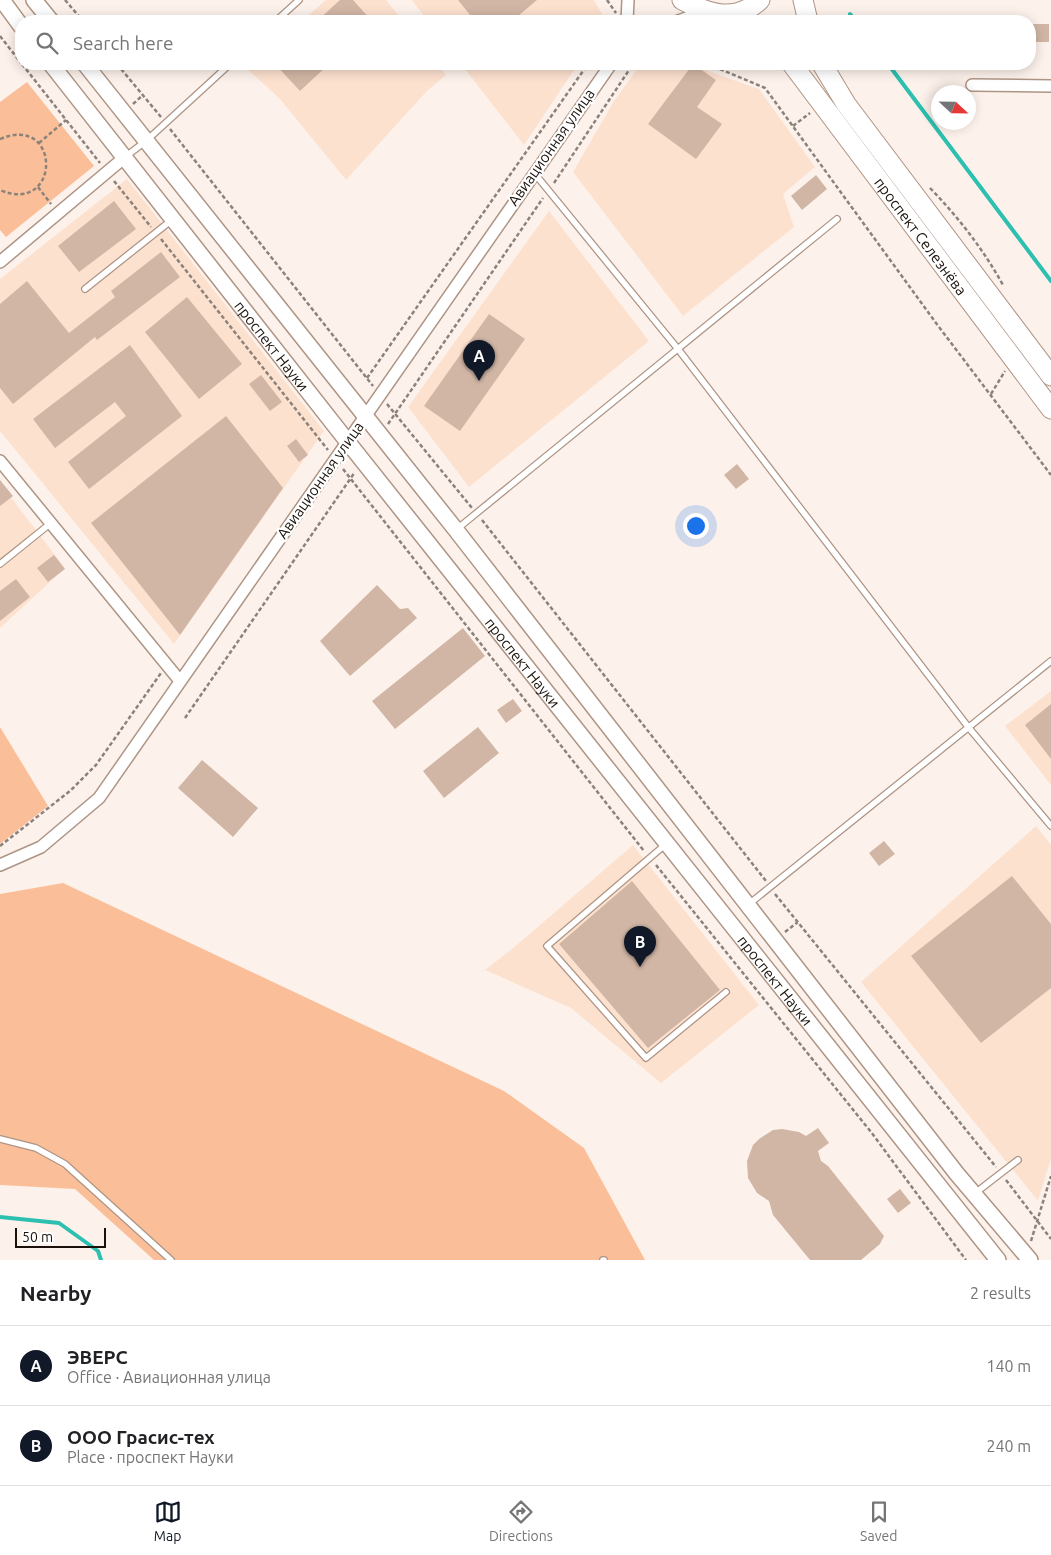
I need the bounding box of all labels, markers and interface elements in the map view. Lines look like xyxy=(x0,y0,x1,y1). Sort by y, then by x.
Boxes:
search box xyxy=(15,15,1036,70)
icon: search xyxy=(33,29,61,57)
text: Search here xyxy=(73,32,173,54)
street label: Авиационная улица xyxy=(504,85,598,209)
north arrow xyxy=(931,85,976,130)
street label: проспект Селезнёва xyxy=(871,174,971,298)
street label: проспект Науки xyxy=(231,297,313,394)
pin: A xyxy=(463,340,495,381)
street label: Авиационная улица xyxy=(273,418,367,542)
your location xyxy=(683,513,709,539)
street label: проспект Науки xyxy=(482,614,564,711)
pin: B xyxy=(624,926,656,967)
street label: проспект Науки xyxy=(735,932,816,1028)
scale bar xyxy=(15,1225,106,1248)
text: 50 m xyxy=(22,1229,53,1245)
text: Nearby xyxy=(20,1281,91,1305)
text: 2 results xyxy=(970,1284,1031,1302)
text: ЭВЕРС xyxy=(67,1346,128,1368)
text: A xyxy=(30,1357,42,1375)
text: 140 m xyxy=(986,1357,1031,1375)
text: Office · Авиационная улица xyxy=(67,1368,271,1386)
text: ООО Грасис-тех xyxy=(67,1426,215,1448)
text: B xyxy=(31,1437,41,1455)
text: 240 m xyxy=(986,1437,1031,1455)
text: Place · проспект Науки xyxy=(67,1448,234,1466)
tab: Map xyxy=(154,1498,182,1544)
tab: Directions xyxy=(489,1498,553,1544)
tab: Saved xyxy=(860,1498,897,1544)

